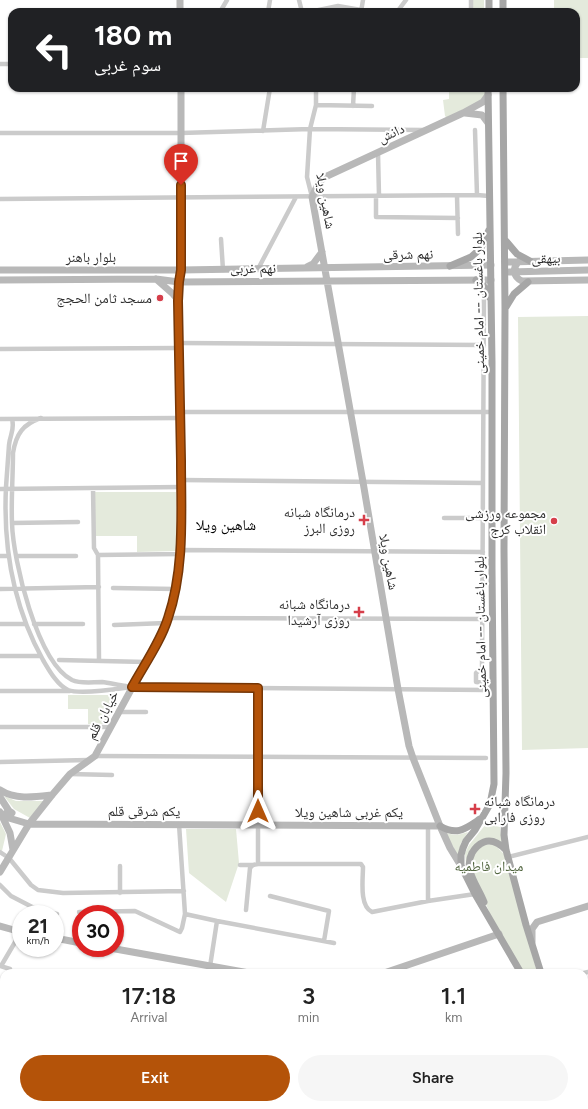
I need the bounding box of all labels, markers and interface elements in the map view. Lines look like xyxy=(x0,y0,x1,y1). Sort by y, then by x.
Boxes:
text: 180 m xyxy=(94,18,172,52)
icon: left xyxy=(28,24,80,76)
text: سوم غربی xyxy=(94,54,161,76)
street label: دانش xyxy=(375,120,407,147)
pin xyxy=(164,144,198,185)
icon: arrive xyxy=(170,150,192,172)
street label: شاهین ویلا xyxy=(312,172,339,230)
street label: بلوار باغستان -- امام خمینی xyxy=(469,232,489,374)
street label: نهم شرقی xyxy=(383,246,434,264)
street label: بلوار باهنر xyxy=(65,249,116,266)
street label: بیهقی xyxy=(531,250,561,267)
street label: نهم غربی xyxy=(230,260,276,278)
place label: مسجد ثامن الحجج xyxy=(56,290,152,308)
marker: مسجد ثامن الحجج xyxy=(155,293,165,303)
place label: درمانگاه شبانه روزی البرز xyxy=(284,504,355,537)
place label: مجموعه ورزشی انقلاب کرج xyxy=(465,505,546,539)
marker: درمانگاه شبانه روزی البرز xyxy=(358,514,370,526)
district label: شاهین ویلا xyxy=(196,516,256,535)
marker: مجموعه ورزشی انقلاب کرج xyxy=(549,516,559,526)
street label: شاهین ویلا xyxy=(375,533,402,591)
street label: بلوار باغستان -- امام خمینی xyxy=(471,556,491,698)
place label: درمانگاه شبانه روزی آرشیدا xyxy=(279,596,350,629)
marker: درمانگاه شبانه روزی آرشیدا xyxy=(353,606,365,618)
street label: خیابان قلم xyxy=(82,688,123,743)
position arrow xyxy=(237,790,279,832)
place label: درمانگاه شبانه روزی فارابی xyxy=(484,793,555,826)
street label: یکم شرقی قلم xyxy=(108,803,180,821)
marker: درمانگاه شبانه روزی فارابی xyxy=(469,803,481,815)
street label: یکم غربی شاهین ویلا xyxy=(295,804,403,822)
park label: میدان فاطمیه xyxy=(455,858,523,875)
speed limit sign: 30 xyxy=(72,905,124,957)
text: 21 xyxy=(28,914,48,938)
text: km/h xyxy=(27,934,49,947)
text: 17:18 xyxy=(122,981,176,1010)
text: 3 xyxy=(302,981,315,1010)
text: 1.1 xyxy=(441,981,466,1010)
text: Arrival xyxy=(131,1010,167,1025)
text: min xyxy=(298,1010,319,1025)
text: km xyxy=(445,1010,462,1025)
button: Exit xyxy=(20,1055,290,1101)
button: Share xyxy=(298,1055,568,1101)

